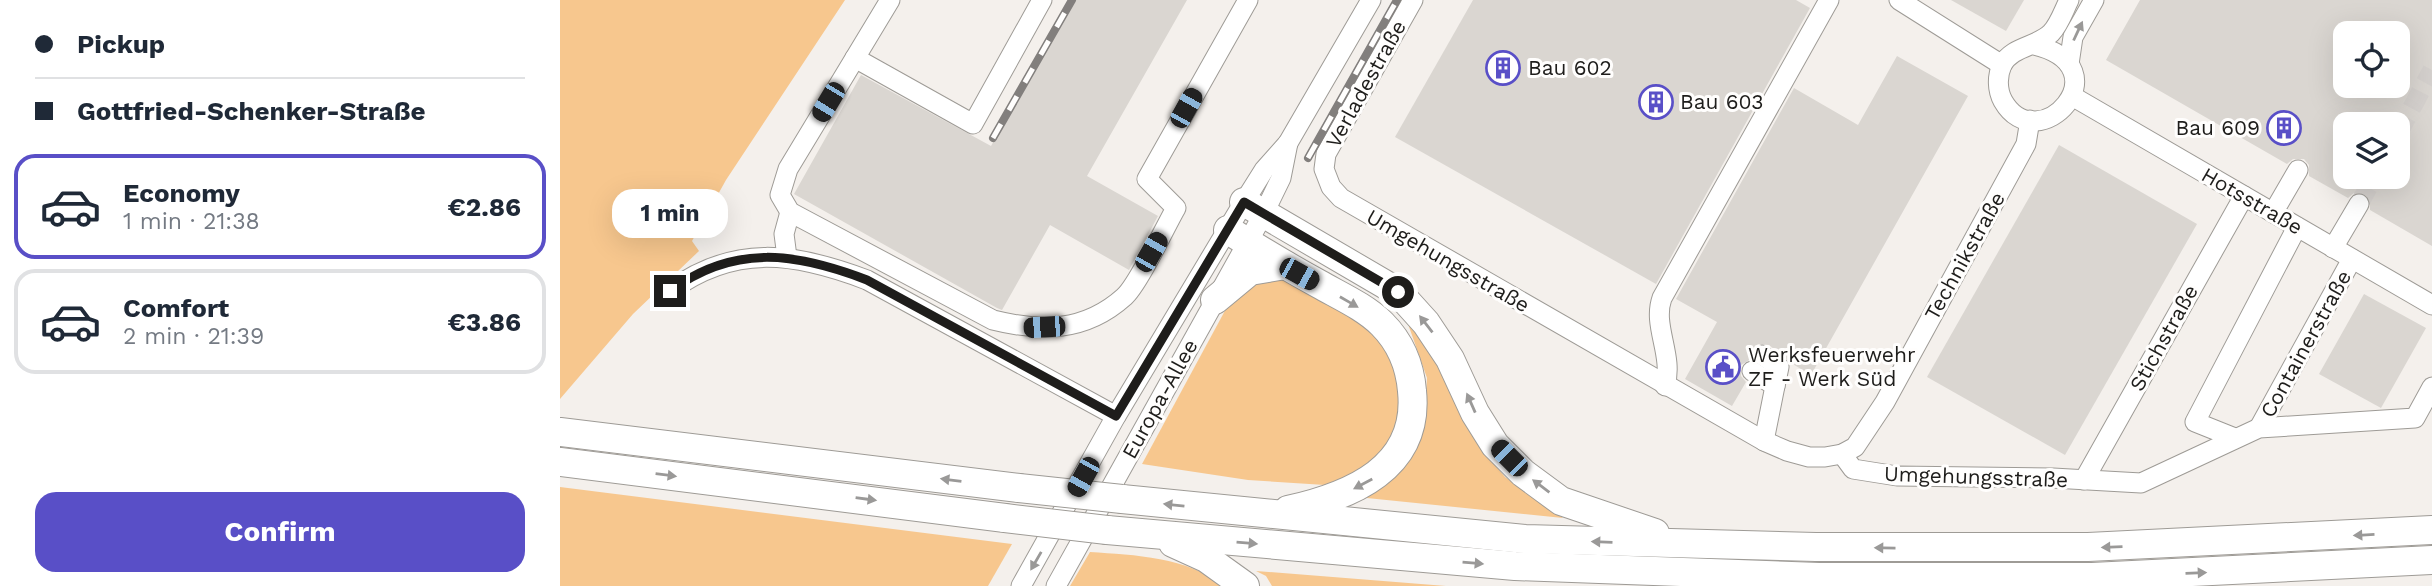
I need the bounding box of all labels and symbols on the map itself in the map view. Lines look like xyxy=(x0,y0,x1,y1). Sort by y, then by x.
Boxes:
street label: Verladestraße xyxy=(1320,16,1411,152)
one-way arrow xyxy=(2072,21,2083,41)
building icon: Bau 602 xyxy=(1484,49,1522,87)
place label: Bau 602 xyxy=(1528,55,1612,80)
car xyxy=(809,79,848,125)
building icon: Bau 603 xyxy=(1637,83,1675,121)
car xyxy=(1167,85,1206,131)
place label: Bau 603 xyxy=(1680,89,1763,114)
building icon: Bau 609 xyxy=(2265,109,2303,147)
place label: Bau 609 xyxy=(2175,115,2260,140)
street label: Hotsstraße xyxy=(2197,162,2307,240)
street label: Technikstraße xyxy=(1919,187,2010,324)
callout: 1 min xyxy=(612,190,728,238)
street label: Umgehungsstraße xyxy=(1362,204,1534,317)
car xyxy=(1132,229,1171,275)
car xyxy=(1276,255,1323,293)
street label: Containerstraße xyxy=(2255,266,2356,422)
route end xyxy=(654,275,686,307)
route start xyxy=(1382,276,1414,308)
street label: Stichstraße xyxy=(2124,280,2203,395)
one-way arrow xyxy=(1340,296,1359,308)
car xyxy=(1023,315,1066,339)
one-way arrow xyxy=(1419,315,1433,333)
street label: Europa-Allee xyxy=(1116,335,1203,463)
place label: Werksfeuerwehr ZF - Werk Süd xyxy=(1748,342,1916,391)
public building icon: Werksfeuerwehr ZF - Werk Süd xyxy=(1704,348,1742,386)
one-way arrow xyxy=(1465,392,1476,413)
car xyxy=(1487,436,1532,480)
car xyxy=(1064,454,1103,500)
street label: Umgehungsstraße xyxy=(1883,461,2069,492)
one-way arrow xyxy=(655,469,677,480)
one-way arrow xyxy=(940,474,962,485)
one-way arrow xyxy=(1352,477,1372,489)
one-way arrow xyxy=(1532,479,1550,494)
one-way arrow xyxy=(855,494,877,505)
one-way arrow xyxy=(1163,499,1185,510)
one-way arrow xyxy=(2353,530,2375,541)
one-way arrow xyxy=(1591,536,1613,547)
one-way arrow xyxy=(1236,538,1258,549)
one-way arrow xyxy=(2101,541,2123,552)
one-way arrow xyxy=(1873,542,1895,554)
one-way arrow xyxy=(1030,552,1042,571)
one-way arrow xyxy=(1463,557,1485,568)
one-way arrow xyxy=(2185,567,2207,579)

